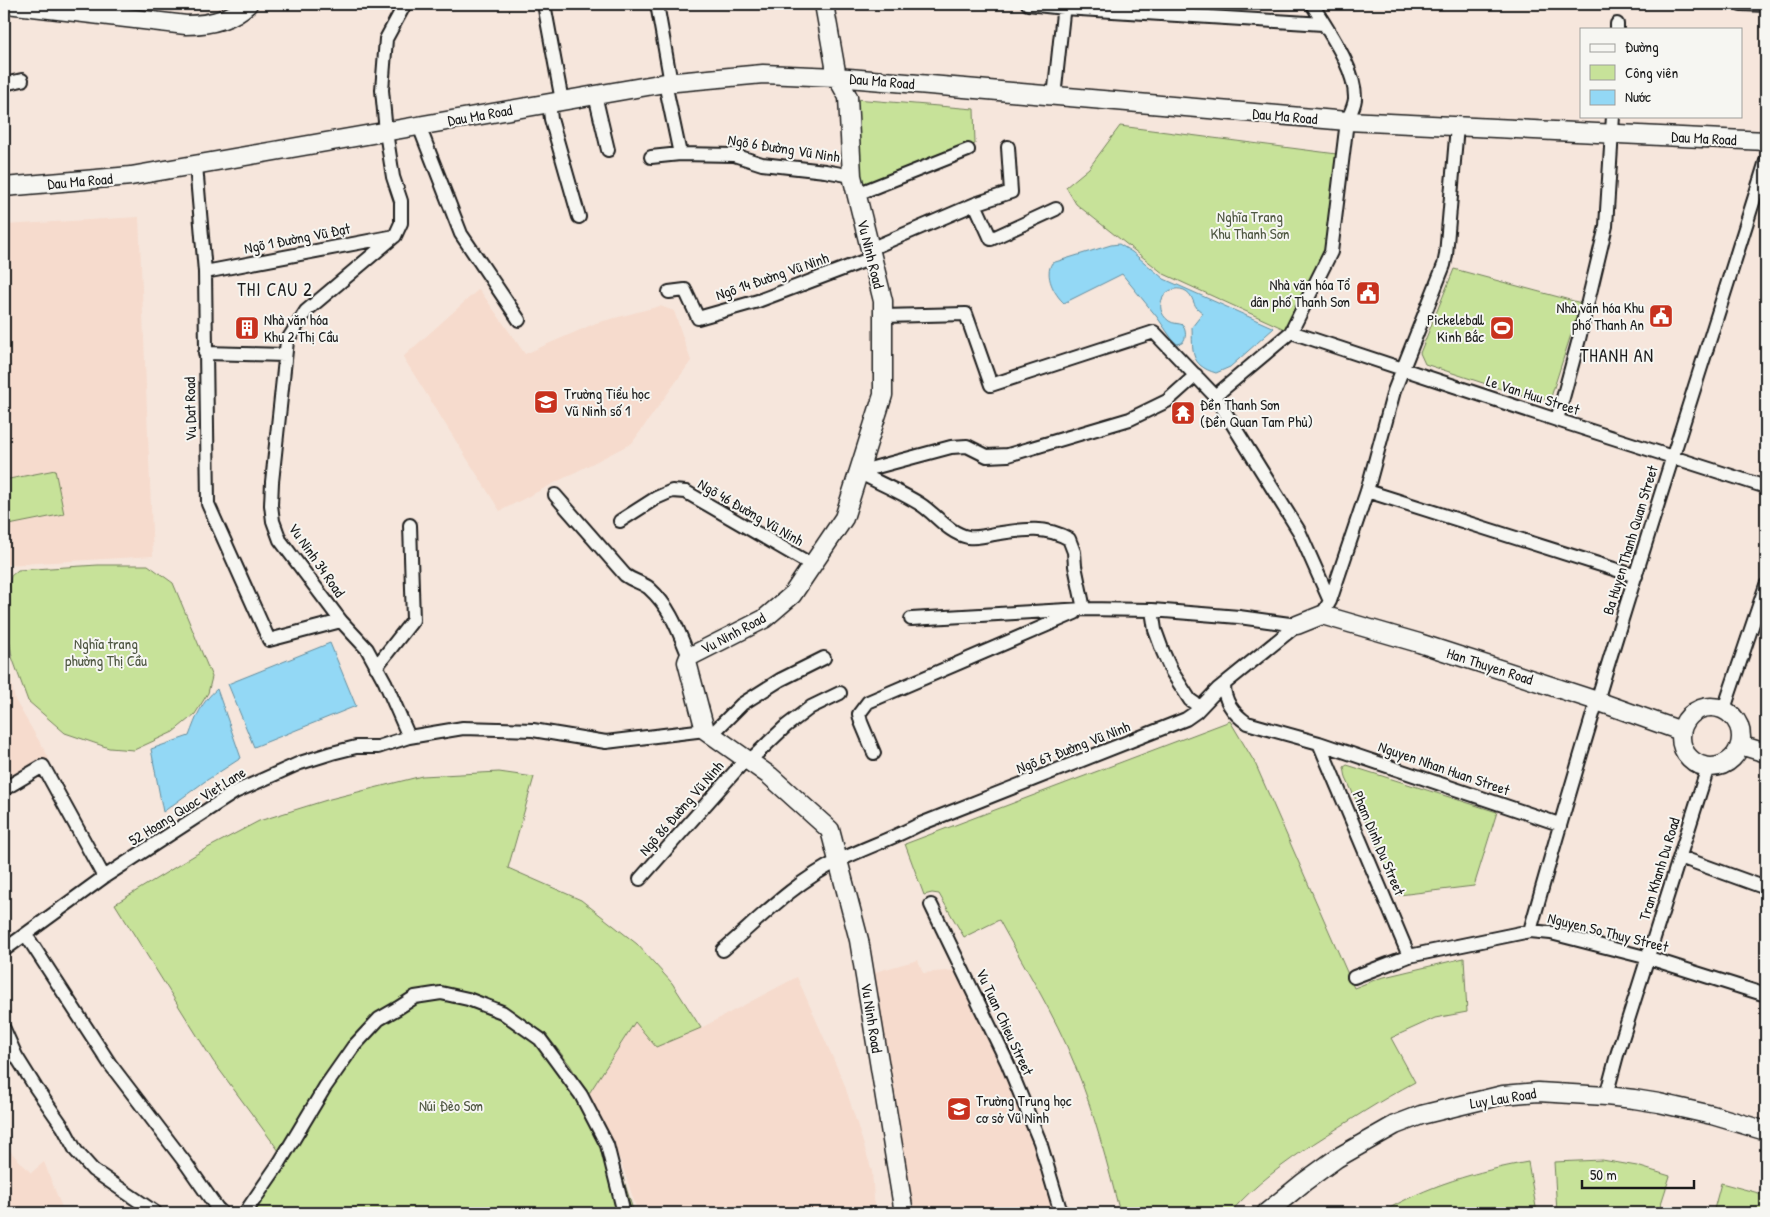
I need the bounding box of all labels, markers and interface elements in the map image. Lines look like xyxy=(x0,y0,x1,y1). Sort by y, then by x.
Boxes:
legend xyxy=(1580,28,1742,118)
text: Đường xyxy=(1625,36,1659,57)
text: Công viên xyxy=(1625,62,1679,83)
street label: Dau Ma Road xyxy=(849,68,916,94)
text: Nước xyxy=(1625,86,1651,107)
street label: Dau Ma Road xyxy=(446,99,514,131)
street label: Dau Ma Road xyxy=(1252,103,1319,129)
street label: Dau Ma Road xyxy=(1671,126,1737,150)
street label: Ngõ 6 Đường Vũ Ninh xyxy=(727,129,841,167)
street label: Dau Ma Road xyxy=(47,168,114,194)
park label: Nghĩa Trang Khu Thanh Sơn xyxy=(1210,206,1290,244)
street label: Ngõ 1 Đường Vũ Đạt xyxy=(242,217,353,259)
street label: Vu Ninh Road xyxy=(852,217,890,291)
street label: Ngõ 14 Đường Vũ Ninh xyxy=(713,247,831,305)
place label: Nhà văn hóa Tổ dân phố Thanh Sơn xyxy=(1250,274,1350,312)
district label: THI CAU 2 xyxy=(237,277,313,302)
public building icon: Nhà văn hóa Tổ dân phố Thanh Sơn xyxy=(1355,280,1381,306)
place label: Nhà văn hóa Khu phố Thanh An xyxy=(1556,297,1644,335)
public building icon: Nhà văn hóa Khu phố Thanh An xyxy=(1648,303,1674,329)
place label: Nhà văn hóa Khu 2 Thị Cầu xyxy=(264,309,338,347)
place label: Pickeleball Kinh Bắc xyxy=(1427,309,1485,347)
building icon: Nhà văn hóa Khu 2 Thị Cầu xyxy=(234,315,260,341)
sports icon: Pickeleball Kinh Bắc xyxy=(1489,315,1515,341)
district label: THANH AN xyxy=(1580,343,1654,368)
street label: Le Van Huu Street xyxy=(1484,370,1583,420)
street label: Vu Dat Road xyxy=(179,377,201,441)
place label: Trường Tiểu học Vũ Ninh số 1 xyxy=(564,383,650,421)
school or university icon: Trường Tiểu học Vũ Ninh số 1 xyxy=(533,389,559,415)
place label: Đền Thanh Sơn (Đền Quan Tam Phủ) xyxy=(1200,394,1313,432)
temple icon: Đền Thanh Sơn (Đền Quan Tam Phủ) xyxy=(1170,400,1196,426)
street label: Ba Huyen Thanh Quan Street xyxy=(1597,462,1663,617)
street label: Ngõ 46 Đường Vũ Ninh xyxy=(694,473,808,551)
street label: Vu Ninh 34 Road xyxy=(284,519,350,601)
street label: Vu Ninh Road xyxy=(697,607,769,659)
park label: Nghĩa trang phường Thị Cầu xyxy=(65,633,147,671)
street label: Han Thuyen Road xyxy=(1444,642,1536,690)
street label: Ngõ 67 Đường Vũ Ninh xyxy=(1013,716,1133,778)
street label: Nguyen Nhan Huan Street xyxy=(1376,736,1513,801)
street label: Ngõ 86 Đường Vũ Ninh xyxy=(634,756,728,860)
street label: 52 Hoang Quoc Viet Lane xyxy=(124,761,250,851)
street label: Pham Dinh Du Street xyxy=(1348,788,1411,899)
street label: Tran Khanh Du Road xyxy=(1633,815,1685,923)
street label: Nguyen So Thuy Street xyxy=(1545,907,1671,957)
street label: Vu Tuan Chieu Street xyxy=(971,965,1039,1079)
street label: Vu Ninh Road xyxy=(856,982,888,1055)
street label: Luy Lau Road xyxy=(1468,1082,1538,1114)
place label: Trường Trung học cơ sở Vũ Ninh xyxy=(976,1090,1072,1128)
park label: Núi Đèo Sơn xyxy=(419,1095,483,1116)
school or university icon: Trường Trung học cơ sở Vũ Ninh xyxy=(946,1096,972,1122)
scale bar xyxy=(1582,1157,1695,1189)
text: 50 m xyxy=(1590,1164,1617,1185)

